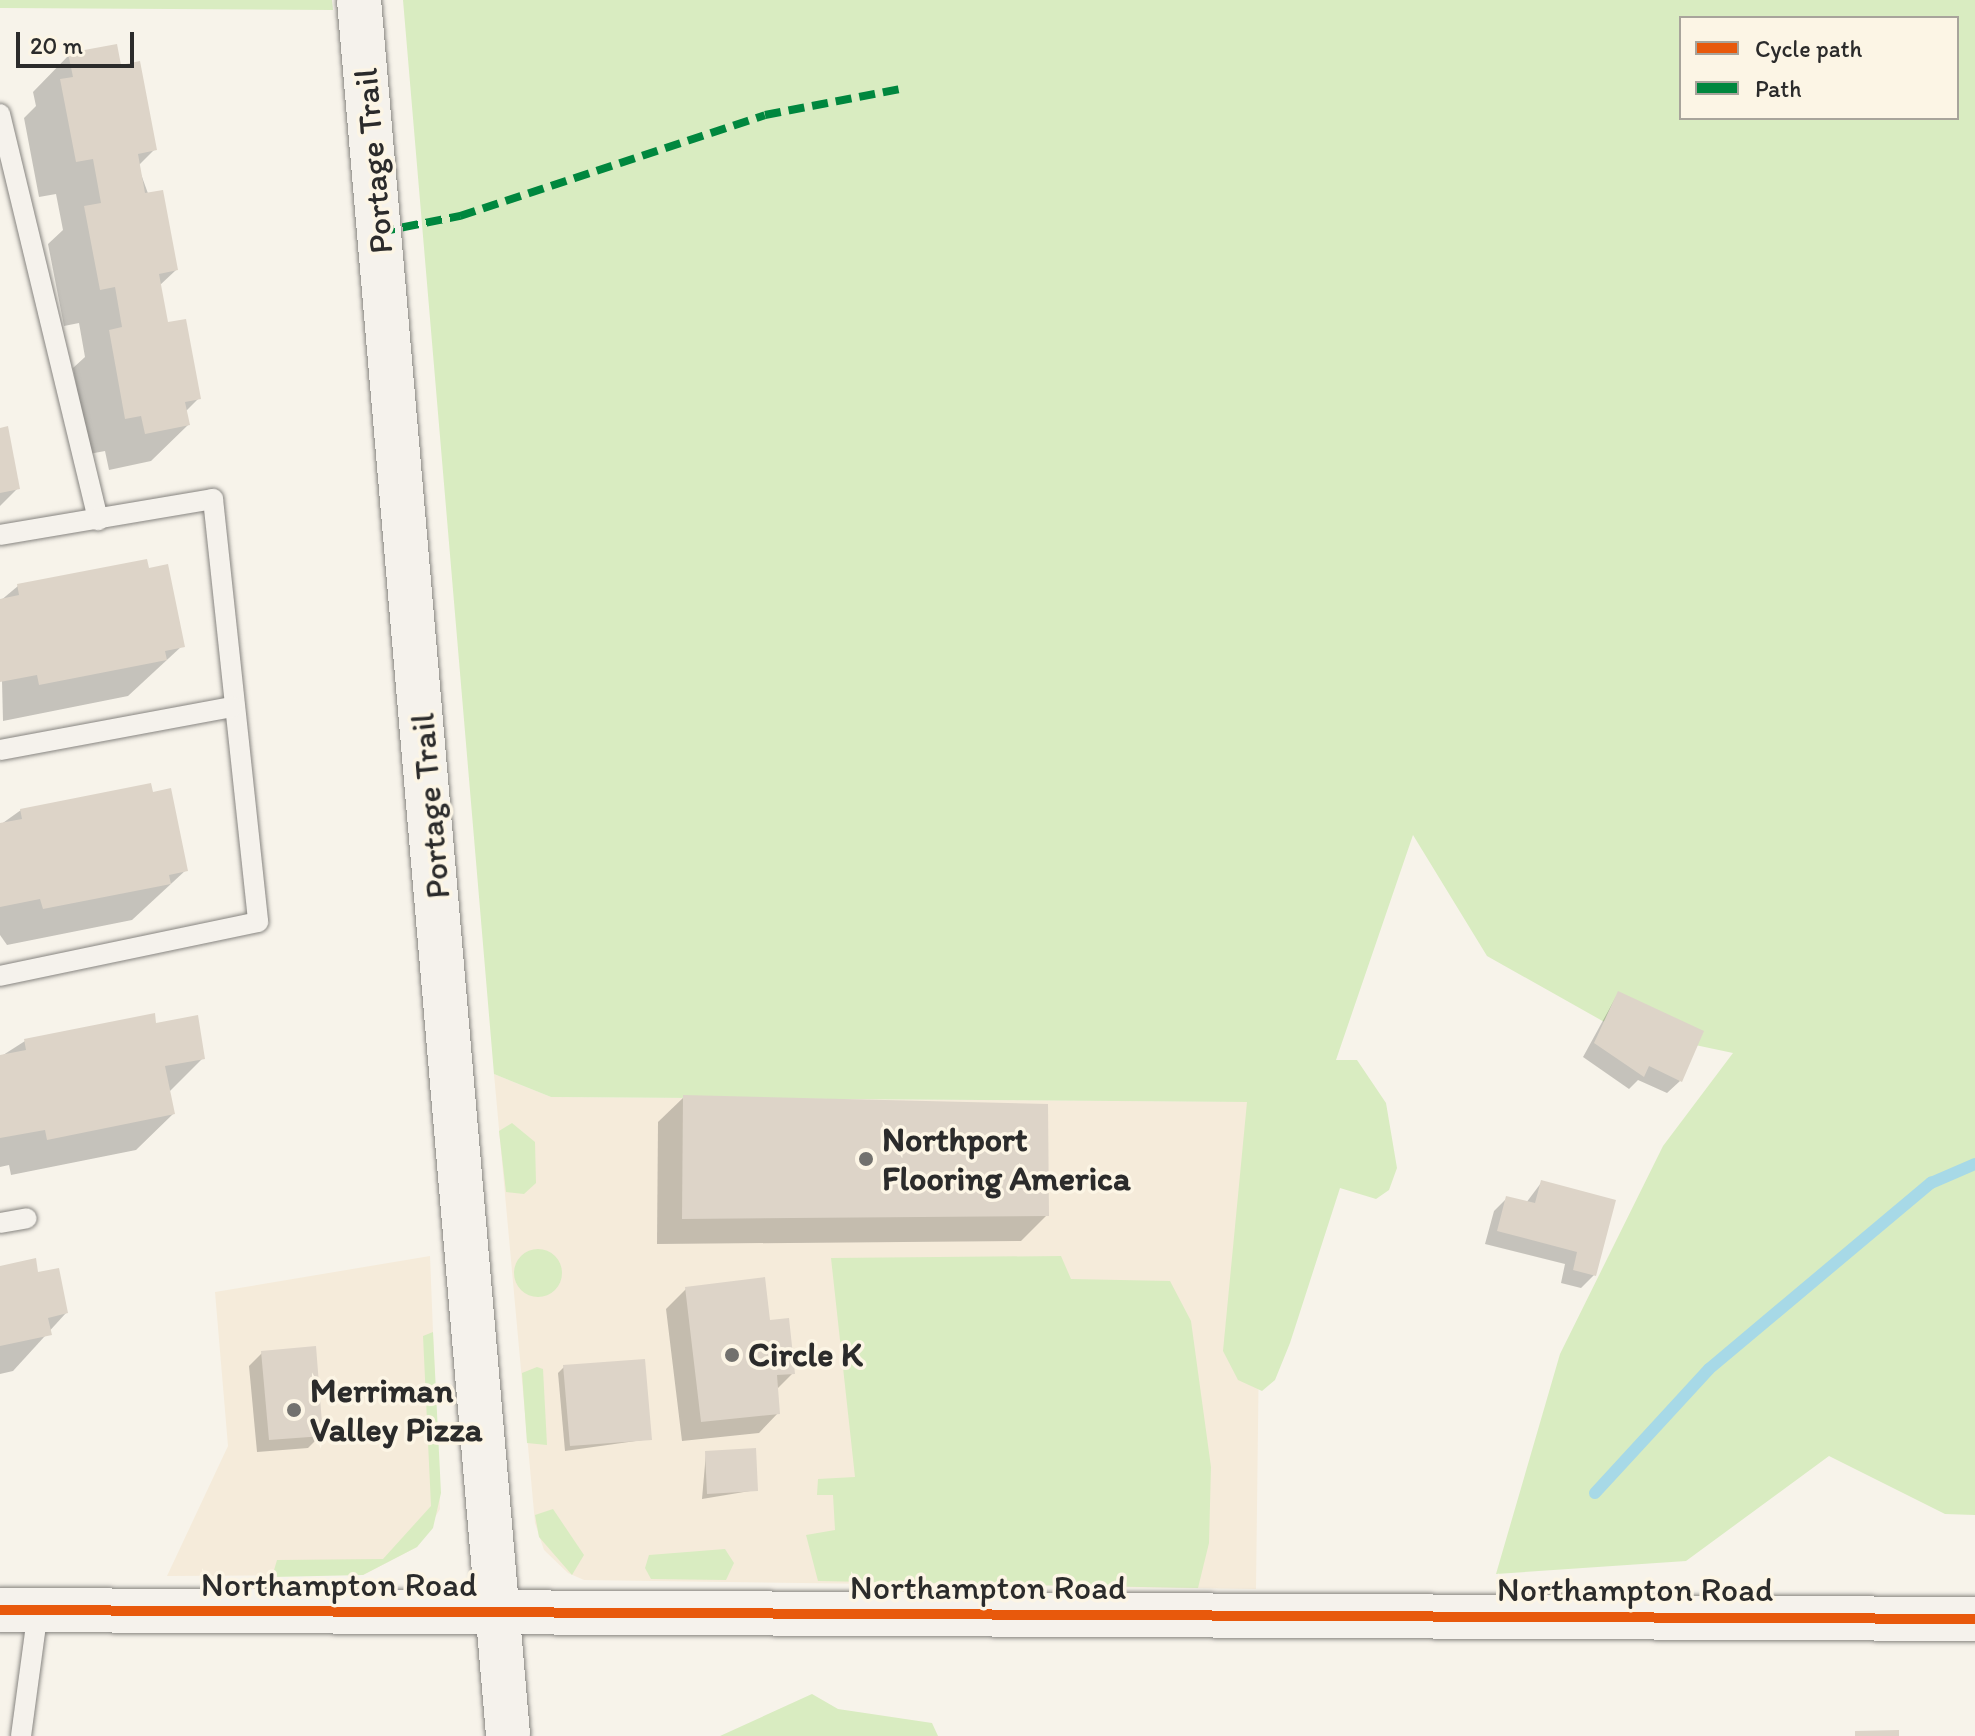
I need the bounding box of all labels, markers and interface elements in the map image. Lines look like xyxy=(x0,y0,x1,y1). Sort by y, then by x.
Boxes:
scale bar xyxy=(20,16,138,66)
legend xyxy=(1679,16,1959,120)
text: 20 m xyxy=(30,31,83,60)
text: Cycle path xyxy=(1755,34,1862,63)
street label: Portage Trail xyxy=(345,66,401,256)
text: Path xyxy=(1755,74,1802,103)
street label: Portage Trail xyxy=(402,711,458,901)
place label: Northport Flooring America xyxy=(882,1119,1131,1198)
marker: Northport Flooring America xyxy=(857,1150,875,1168)
place label: Circle K xyxy=(748,1335,863,1375)
marker: Circle K xyxy=(723,1346,741,1364)
place label: Merriman Valley Pizza xyxy=(310,1370,482,1450)
marker: Merriman Valley Pizza xyxy=(285,1401,303,1419)
street label: Northampton Road xyxy=(201,1565,477,1605)
street label: Northampton Road xyxy=(850,1568,1126,1608)
street label: Northampton Road xyxy=(1497,1570,1773,1610)

